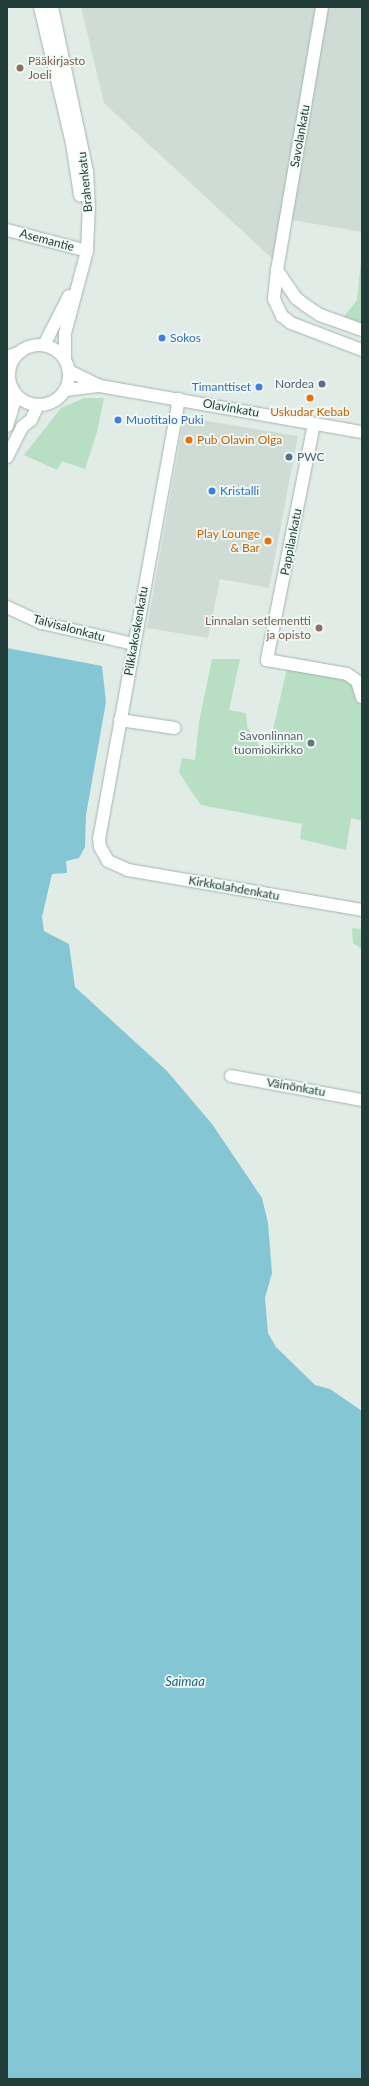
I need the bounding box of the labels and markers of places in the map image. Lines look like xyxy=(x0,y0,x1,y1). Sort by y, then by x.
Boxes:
place label: Pääkirjasto Joeli xyxy=(28,54,85,82)
marker: Pääkirjasto Joeli xyxy=(15,63,25,73)
place label: Sokos xyxy=(170,331,201,345)
marker: Sokos xyxy=(157,333,167,343)
place label: Nordea xyxy=(275,377,314,391)
marker: Nordea xyxy=(317,379,327,389)
place label: Timanttiset xyxy=(192,380,251,394)
marker: Timanttiset xyxy=(254,382,264,392)
marker: Uskudar Kebab xyxy=(305,393,315,403)
place label: Uskudar Kebab xyxy=(270,405,350,419)
place label: Muotitalo Puki xyxy=(126,413,204,427)
marker: Muotitalo Puki xyxy=(113,415,123,425)
place label: Pub Olavin Olga xyxy=(197,433,282,447)
marker: Pub Olavin Olga xyxy=(184,435,194,445)
place label: PWC xyxy=(297,450,325,464)
marker: PWC xyxy=(284,452,294,462)
place label: Kristalli xyxy=(220,484,259,498)
marker: Kristalli xyxy=(207,486,217,496)
place label: Play Lounge & Bar xyxy=(197,527,260,555)
marker: Play Lounge & Bar xyxy=(263,536,273,546)
place label: Linnalan setlementti ja opisto xyxy=(205,614,311,642)
marker: Linnalan setlementti ja opisto xyxy=(314,623,324,633)
place label: Savonlinnan tuomiokirkko xyxy=(234,729,303,757)
marker: Savonlinnan tuomiokirkko xyxy=(306,738,316,748)

